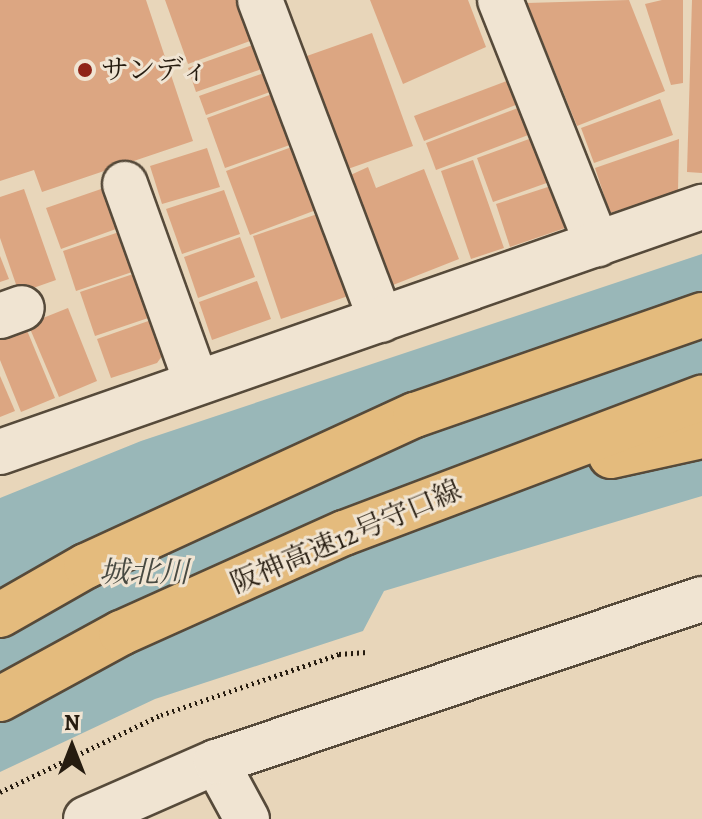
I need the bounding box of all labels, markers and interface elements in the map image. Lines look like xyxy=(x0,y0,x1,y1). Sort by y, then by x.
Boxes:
place label: サンディ xyxy=(101,53,213,87)
marker: サンディ xyxy=(76,61,94,79)
street label: 阪神高速12号守口線 xyxy=(226,473,466,601)
water label: 城北川 xyxy=(99,554,189,590)
north arrow xyxy=(32,707,112,787)
text: N xyxy=(64,708,80,738)

